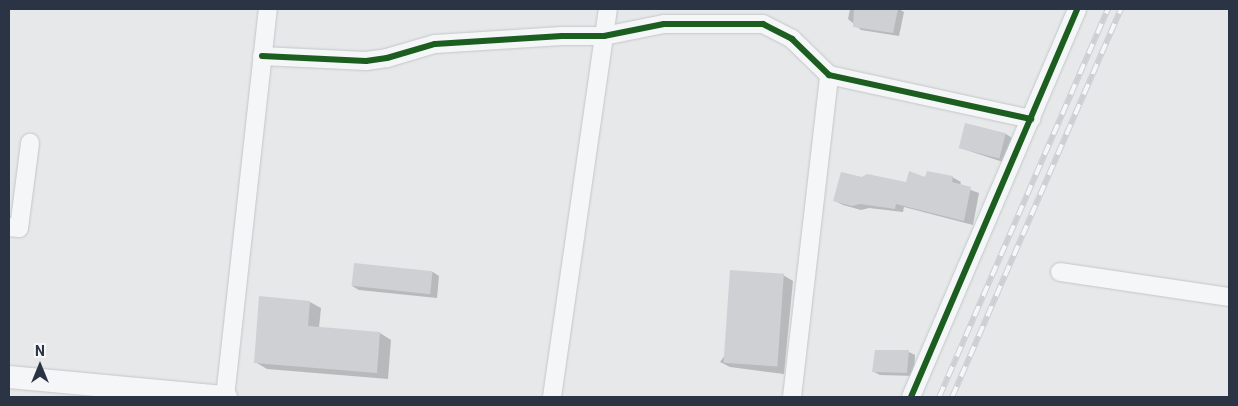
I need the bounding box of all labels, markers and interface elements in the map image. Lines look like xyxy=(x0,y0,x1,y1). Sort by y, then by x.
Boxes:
north arrow xyxy=(15,341,65,391)
text: N xyxy=(35,343,45,359)

